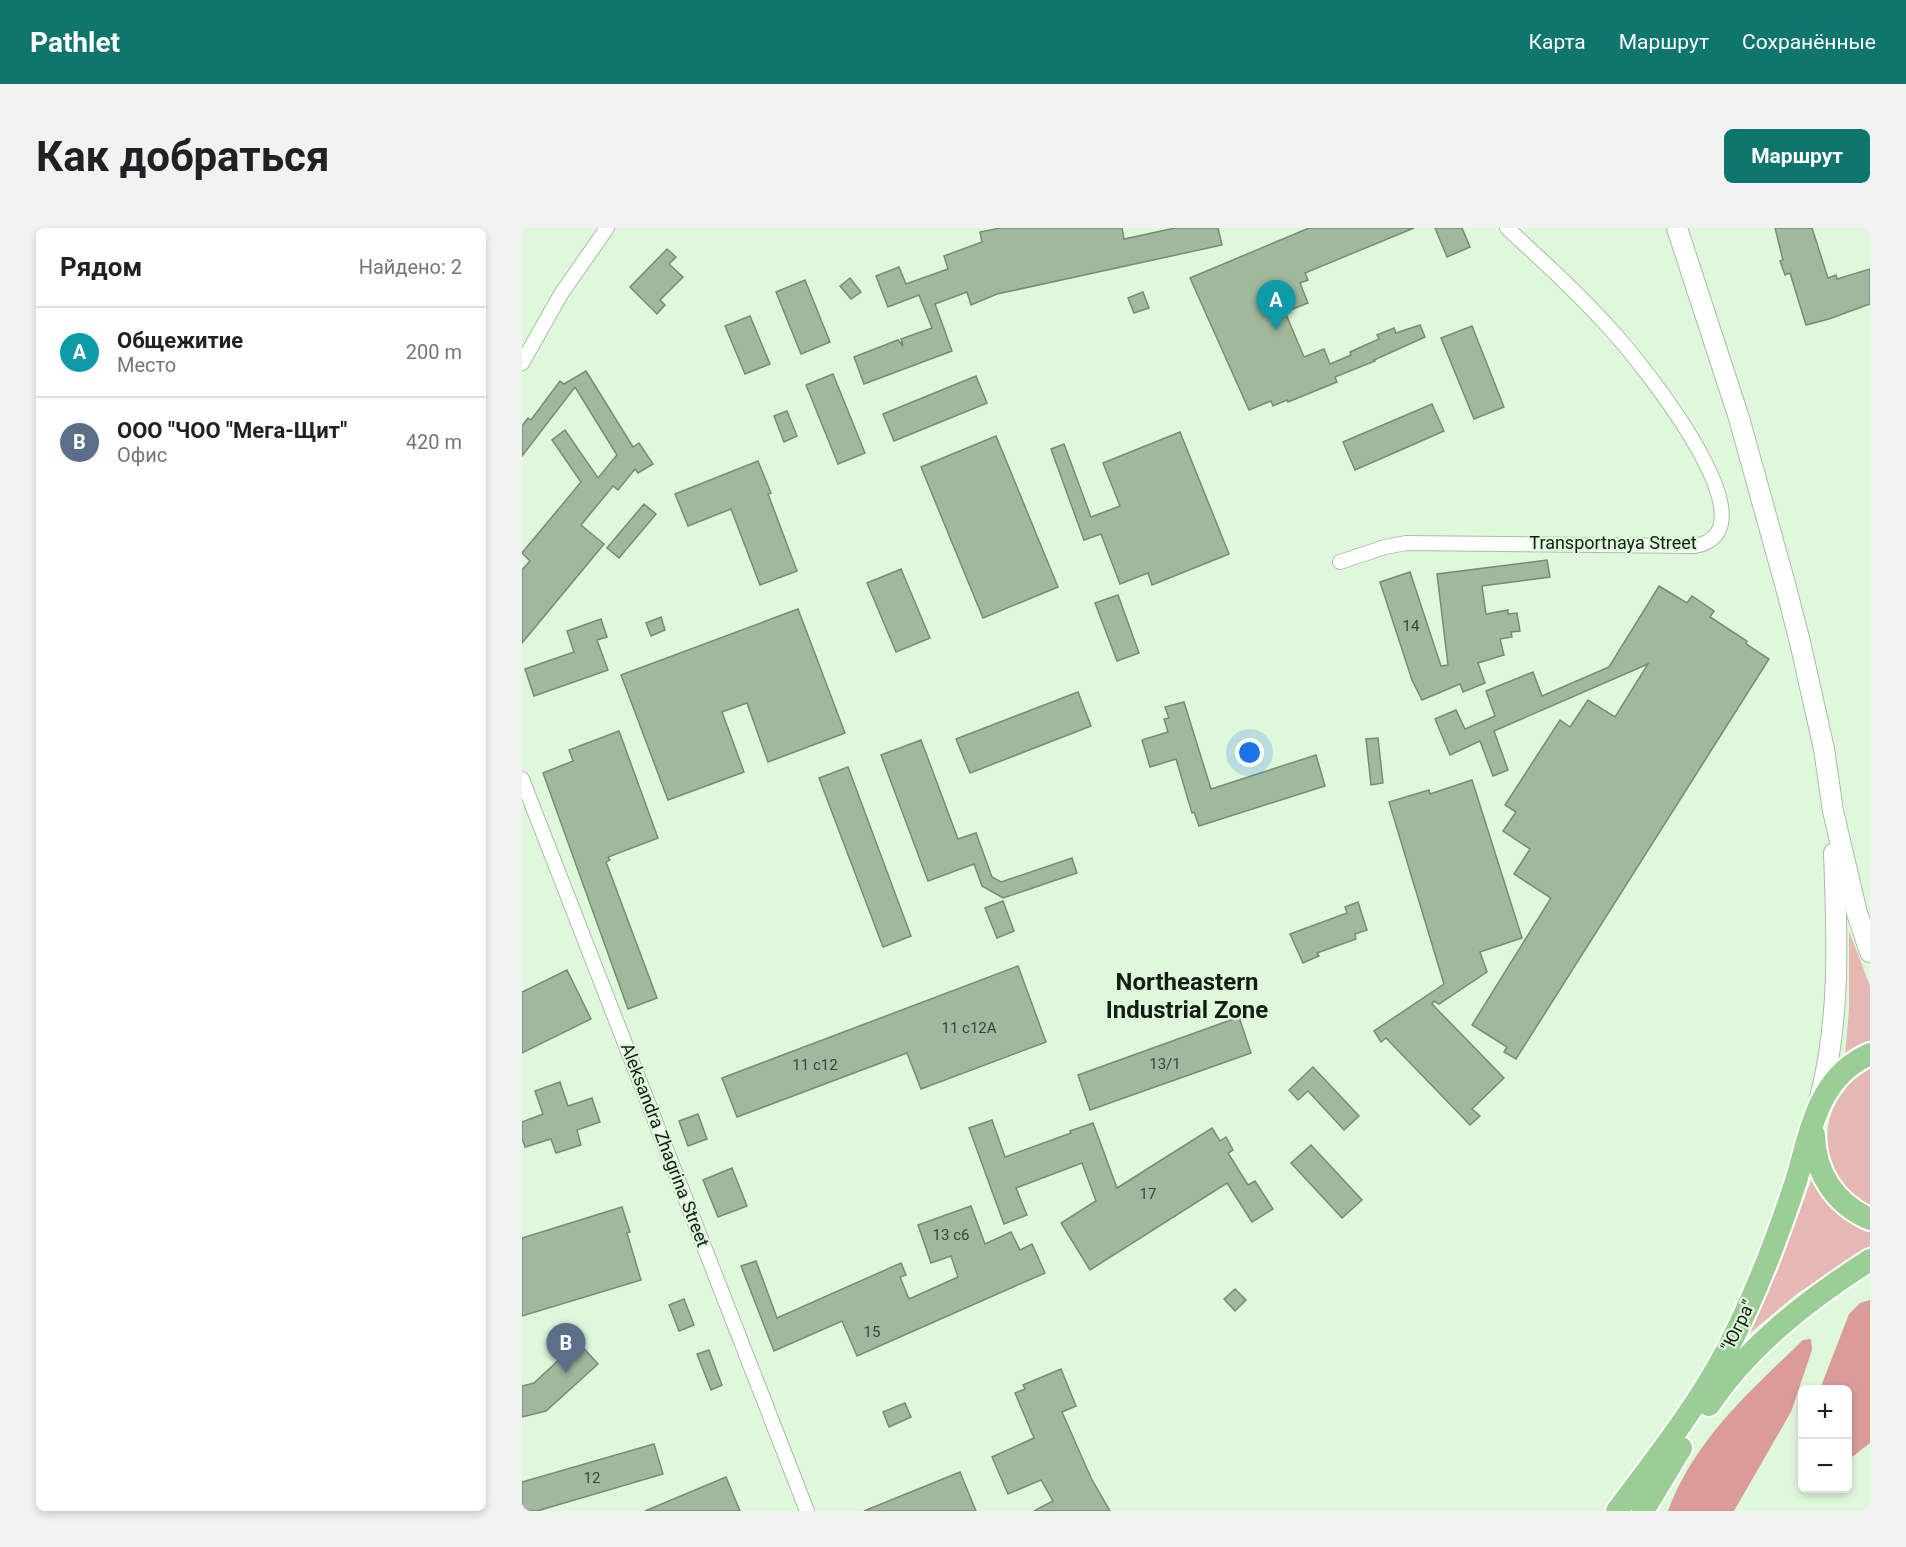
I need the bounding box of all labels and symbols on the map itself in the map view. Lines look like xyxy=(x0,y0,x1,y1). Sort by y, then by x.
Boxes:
pin: A xyxy=(1256,280,1296,330)
street label: Transportnaya Street xyxy=(1529,532,1697,553)
house number: 14 xyxy=(1403,617,1420,635)
your location xyxy=(1235,738,1264,767)
district label: Northeastern Industrial Zone xyxy=(1106,968,1268,1024)
house number: 11 с12А xyxy=(941,1019,997,1037)
street label: Aleksandra Zhagrina Street xyxy=(617,1040,714,1250)
house number: 13/1 xyxy=(1149,1055,1181,1073)
house number: 11 с12 xyxy=(792,1056,838,1074)
house number: 17 xyxy=(1140,1185,1156,1203)
house number: 13 с6 xyxy=(933,1226,969,1244)
street label: "Югра" xyxy=(1716,1297,1759,1355)
house number: 15 xyxy=(864,1323,880,1341)
pin: B xyxy=(546,1324,585,1373)
house number: 12 xyxy=(584,1469,600,1487)

